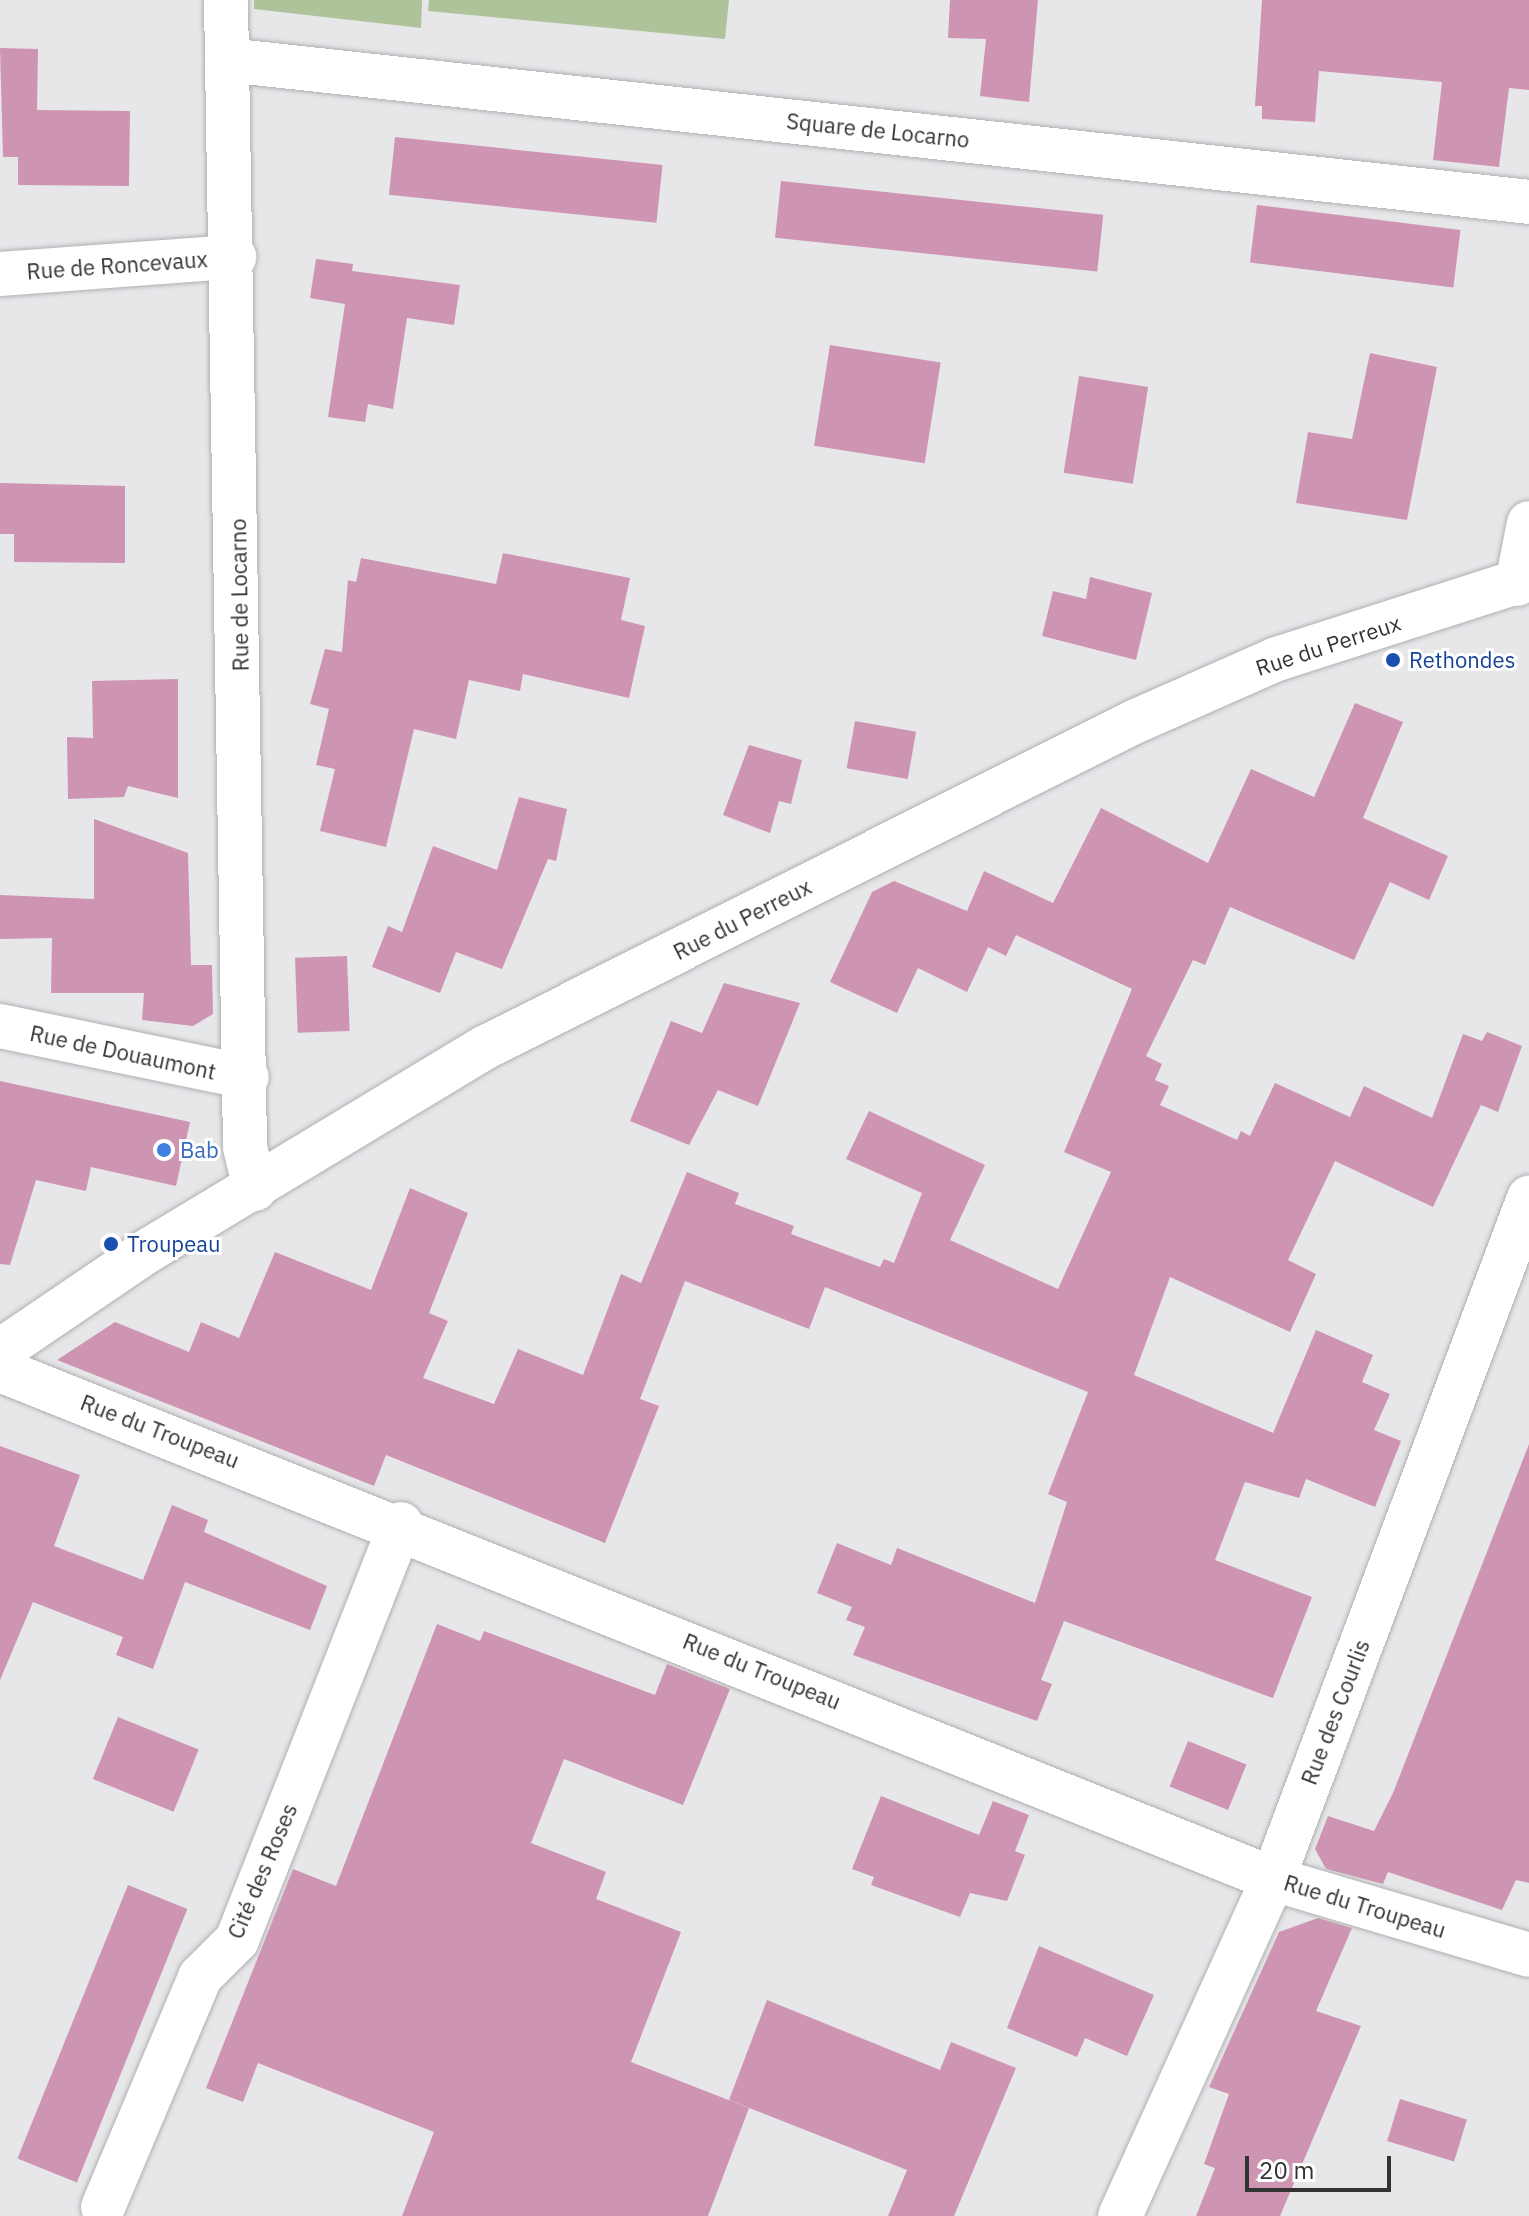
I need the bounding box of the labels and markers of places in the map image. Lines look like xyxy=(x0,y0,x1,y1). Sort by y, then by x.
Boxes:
place label: Rethondes xyxy=(1409,647,1515,673)
marker: Rethondes xyxy=(1384,651,1402,669)
place label: Bab xyxy=(180,1137,219,1163)
marker: Bab xyxy=(155,1141,173,1159)
place label: Troupeau xyxy=(127,1231,220,1257)
marker: Troupeau xyxy=(102,1235,120,1253)

